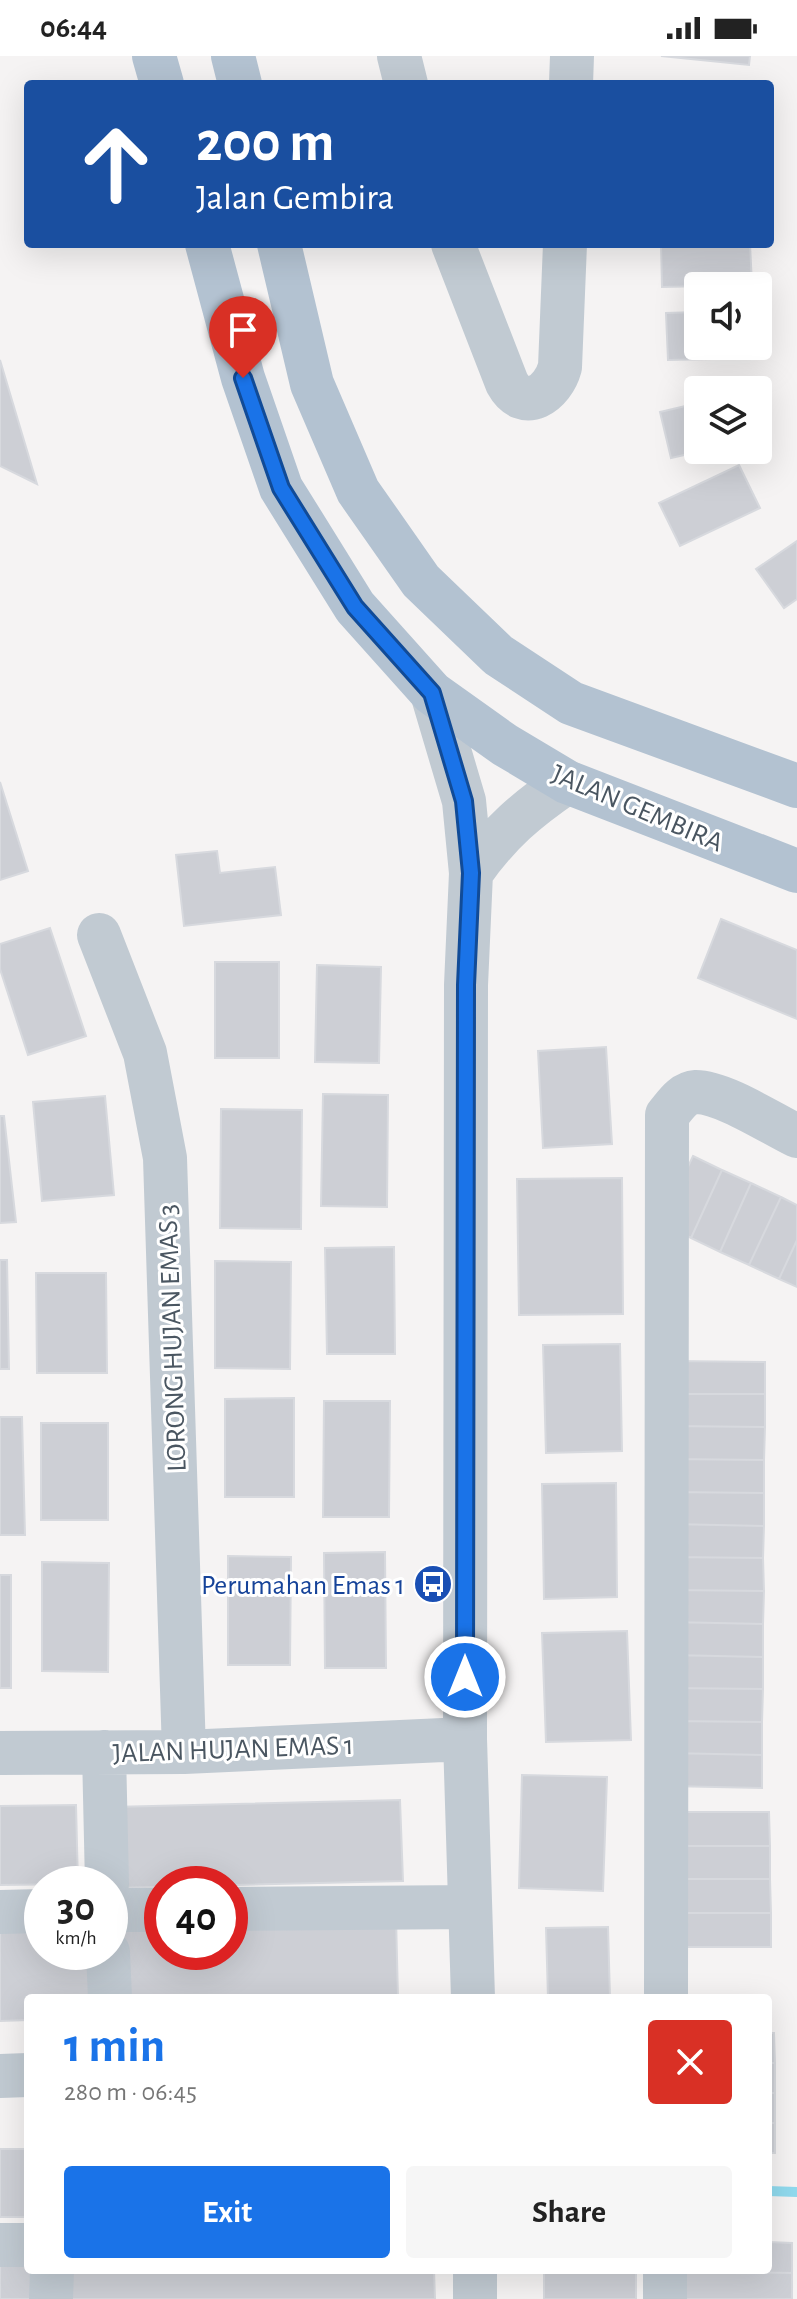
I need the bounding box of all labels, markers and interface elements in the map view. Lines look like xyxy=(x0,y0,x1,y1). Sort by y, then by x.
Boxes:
text: 06:44 xyxy=(40,13,107,43)
icon: ahead xyxy=(64,112,168,216)
text: 200 m xyxy=(196,115,334,171)
text: Jalan Gembira xyxy=(196,180,394,216)
map controls xyxy=(684,272,772,464)
button: sound xyxy=(684,272,772,360)
pin xyxy=(209,296,277,378)
icon: arrive xyxy=(221,308,265,352)
button: layers xyxy=(684,376,772,464)
street label: JALAN GEMBIRA xyxy=(547,760,727,857)
street label: LORONG HUJAN EMAS 3 xyxy=(154,1204,192,1472)
bus stop icon: Perumahan Emas 1 xyxy=(412,1563,454,1605)
place label: Perumahan Emas 1 xyxy=(201,1572,405,1600)
position arrow xyxy=(423,1635,507,1719)
street label: JALAN HUJAN EMAS 1 xyxy=(112,1732,354,1768)
speed limit sign: 40 xyxy=(144,1866,248,1970)
text: 30 xyxy=(57,1888,95,1928)
text: km/h xyxy=(55,1928,97,1948)
button: close xyxy=(648,2020,732,2104)
text: 1 min xyxy=(64,2023,165,2071)
text: 280 m · 06:45 xyxy=(64,2079,197,2105)
button: Exit xyxy=(64,2166,390,2258)
button: Share xyxy=(406,2166,732,2258)

